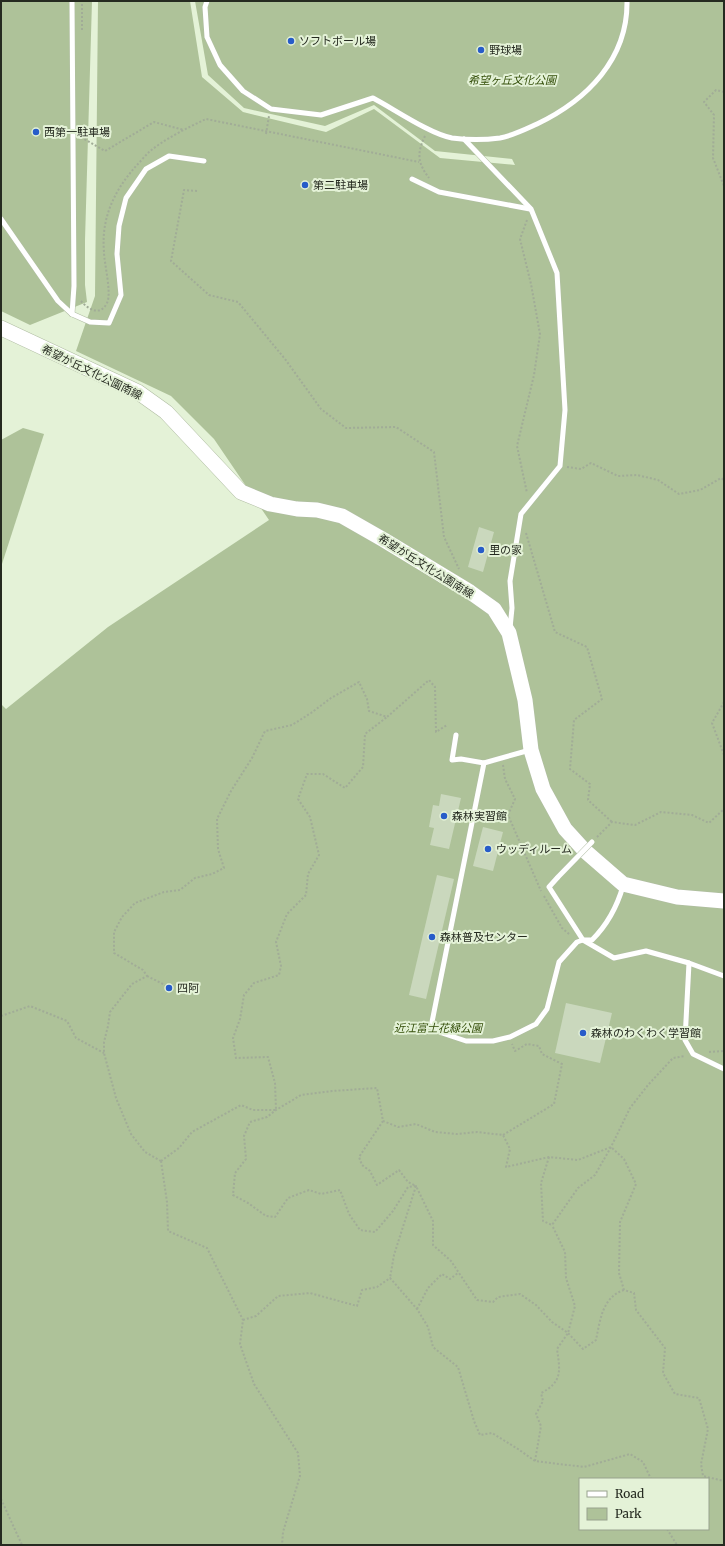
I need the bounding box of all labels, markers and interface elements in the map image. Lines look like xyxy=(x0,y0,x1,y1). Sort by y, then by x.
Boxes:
place label: ソフトボール場 xyxy=(299,34,376,48)
marker: ソフトボール場 xyxy=(286,36,296,46)
place label: 野球場 xyxy=(489,43,522,57)
marker: 野球場 xyxy=(476,45,486,55)
park label: 希望ヶ丘文化公園 xyxy=(468,73,558,87)
place label: 西第一駐車場 xyxy=(44,125,110,139)
marker: 西第一駐車場 xyxy=(31,127,41,137)
place label: 第二駐車場 xyxy=(313,178,368,192)
marker: 第二駐車場 xyxy=(300,180,310,190)
street label: 希望が丘文化公園南線 xyxy=(39,342,145,402)
street label: 希望が丘文化公園南線 xyxy=(376,531,476,601)
place label: 里の家 xyxy=(489,543,522,557)
marker: 里の家 xyxy=(476,545,486,555)
place label: 森林実習館 xyxy=(452,809,507,823)
marker: 森林実習館 xyxy=(439,811,449,821)
place label: ウッディルーム xyxy=(496,842,572,856)
marker: ウッディルーム xyxy=(483,844,493,854)
place label: 森林普及センター xyxy=(440,930,528,944)
marker: 森林普及センター xyxy=(427,932,437,942)
place label: 四阿 xyxy=(177,981,199,995)
marker: 四阿 xyxy=(164,983,174,993)
park label: 近江富士花緑公園 xyxy=(394,1021,484,1035)
place label: 森林のわくわく学習館 xyxy=(591,1026,701,1040)
marker: 森林のわくわく学習館 xyxy=(578,1028,588,1038)
legend xyxy=(579,1478,709,1530)
text: Road xyxy=(615,1486,644,1501)
text: Park xyxy=(615,1506,642,1521)

